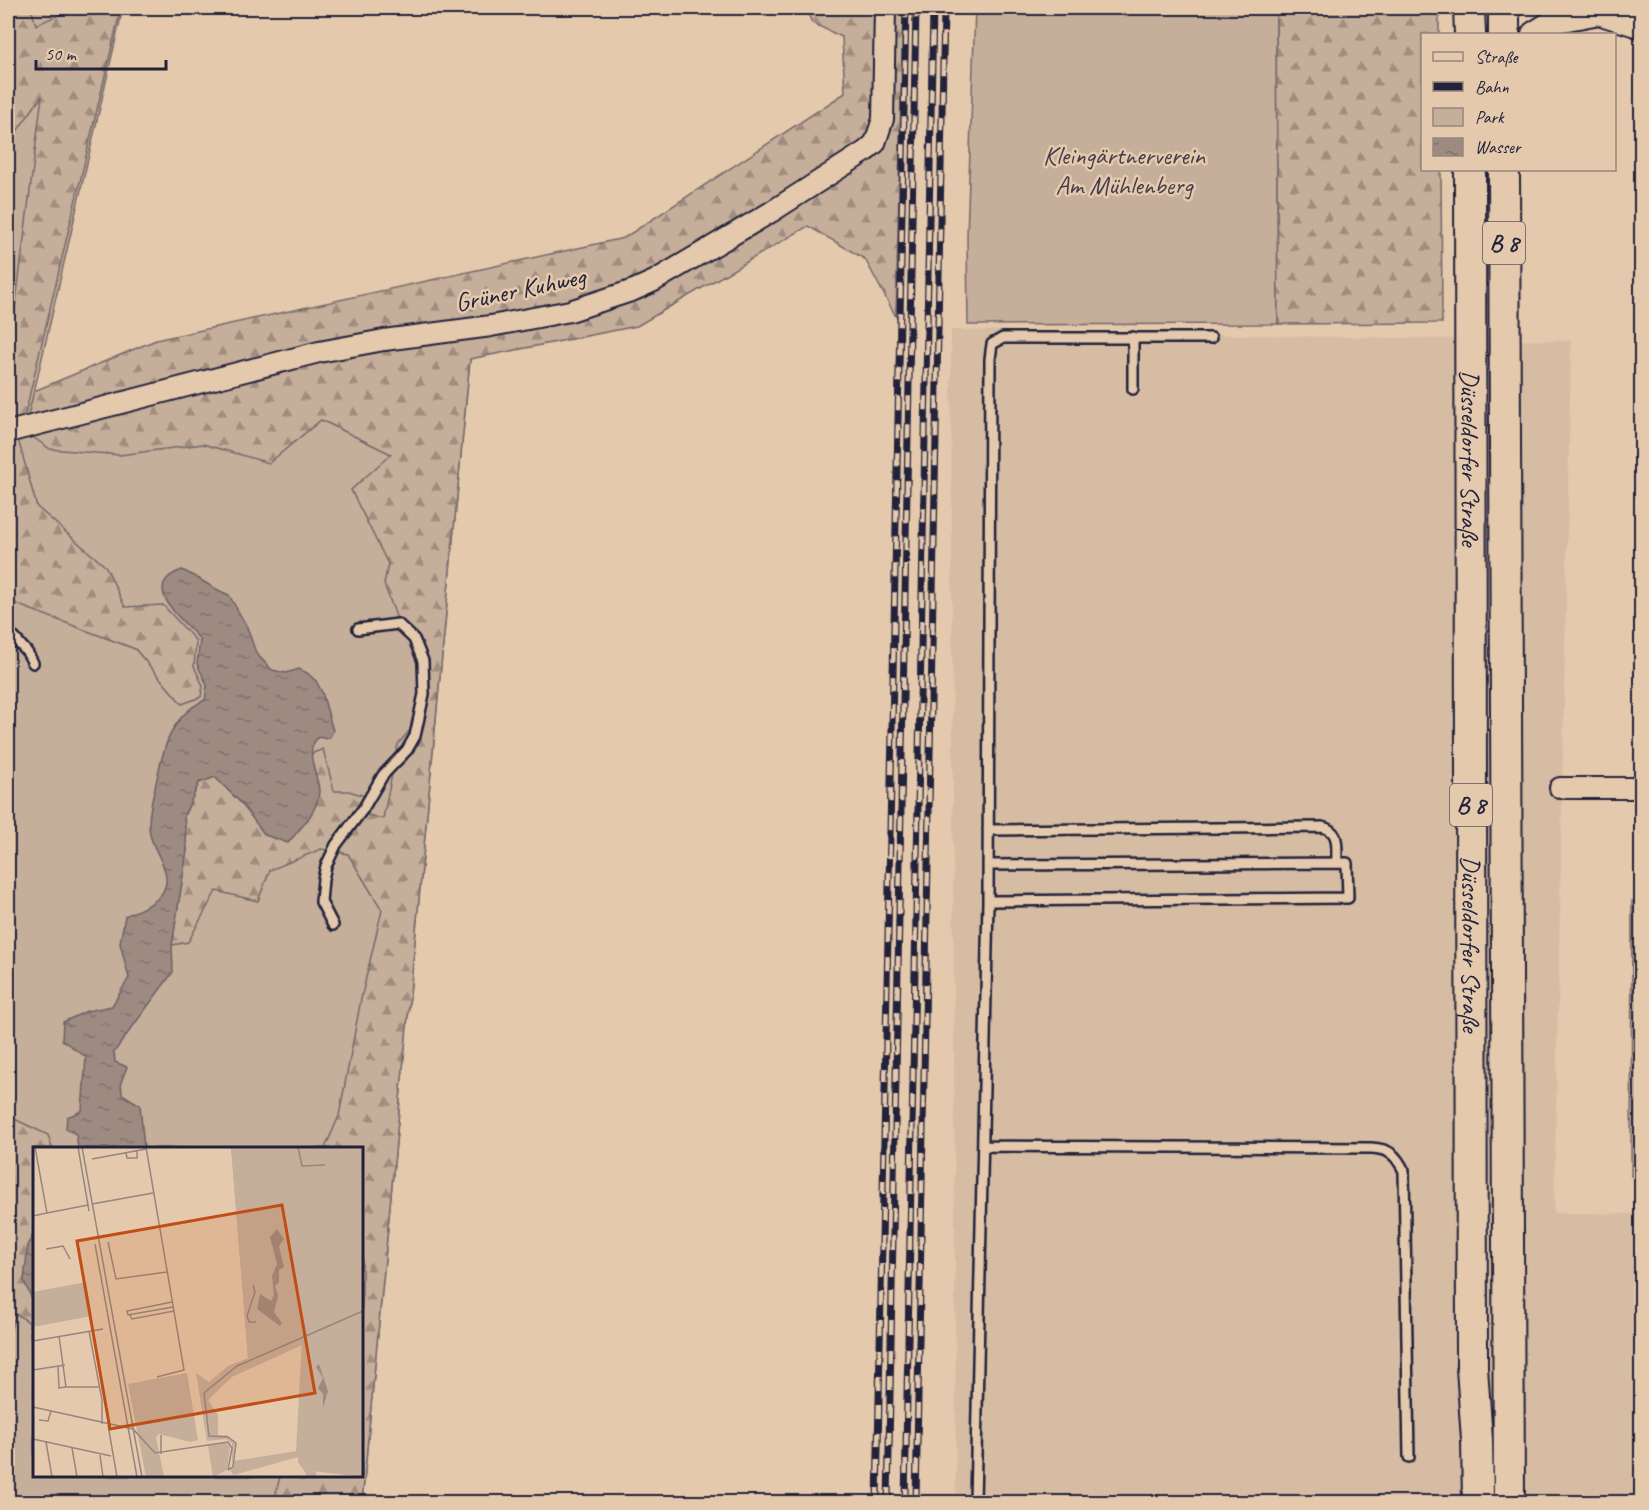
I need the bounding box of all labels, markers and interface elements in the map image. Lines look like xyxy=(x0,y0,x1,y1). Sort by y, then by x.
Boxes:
scale bar xyxy=(36,33,166,71)
legend xyxy=(1421,33,1616,171)
text: 50 m xyxy=(45,43,78,65)
text: Straße xyxy=(1475,46,1519,68)
text: Bahn xyxy=(1475,76,1510,98)
text: Park xyxy=(1475,106,1505,128)
text: Wasser xyxy=(1475,136,1522,158)
park label: Kleingärtnerverein Am Mühlenberg xyxy=(1043,139,1206,202)
road number: B 8 xyxy=(1483,222,1525,264)
street label: Grüner Kuhweg xyxy=(452,259,590,319)
street label: Düsseldorfer Straße xyxy=(1453,370,1487,549)
road number: B 8 xyxy=(1450,784,1492,826)
street label: Düsseldorfer Straße xyxy=(1454,856,1487,1035)
inset map xyxy=(33,1147,363,1477)

